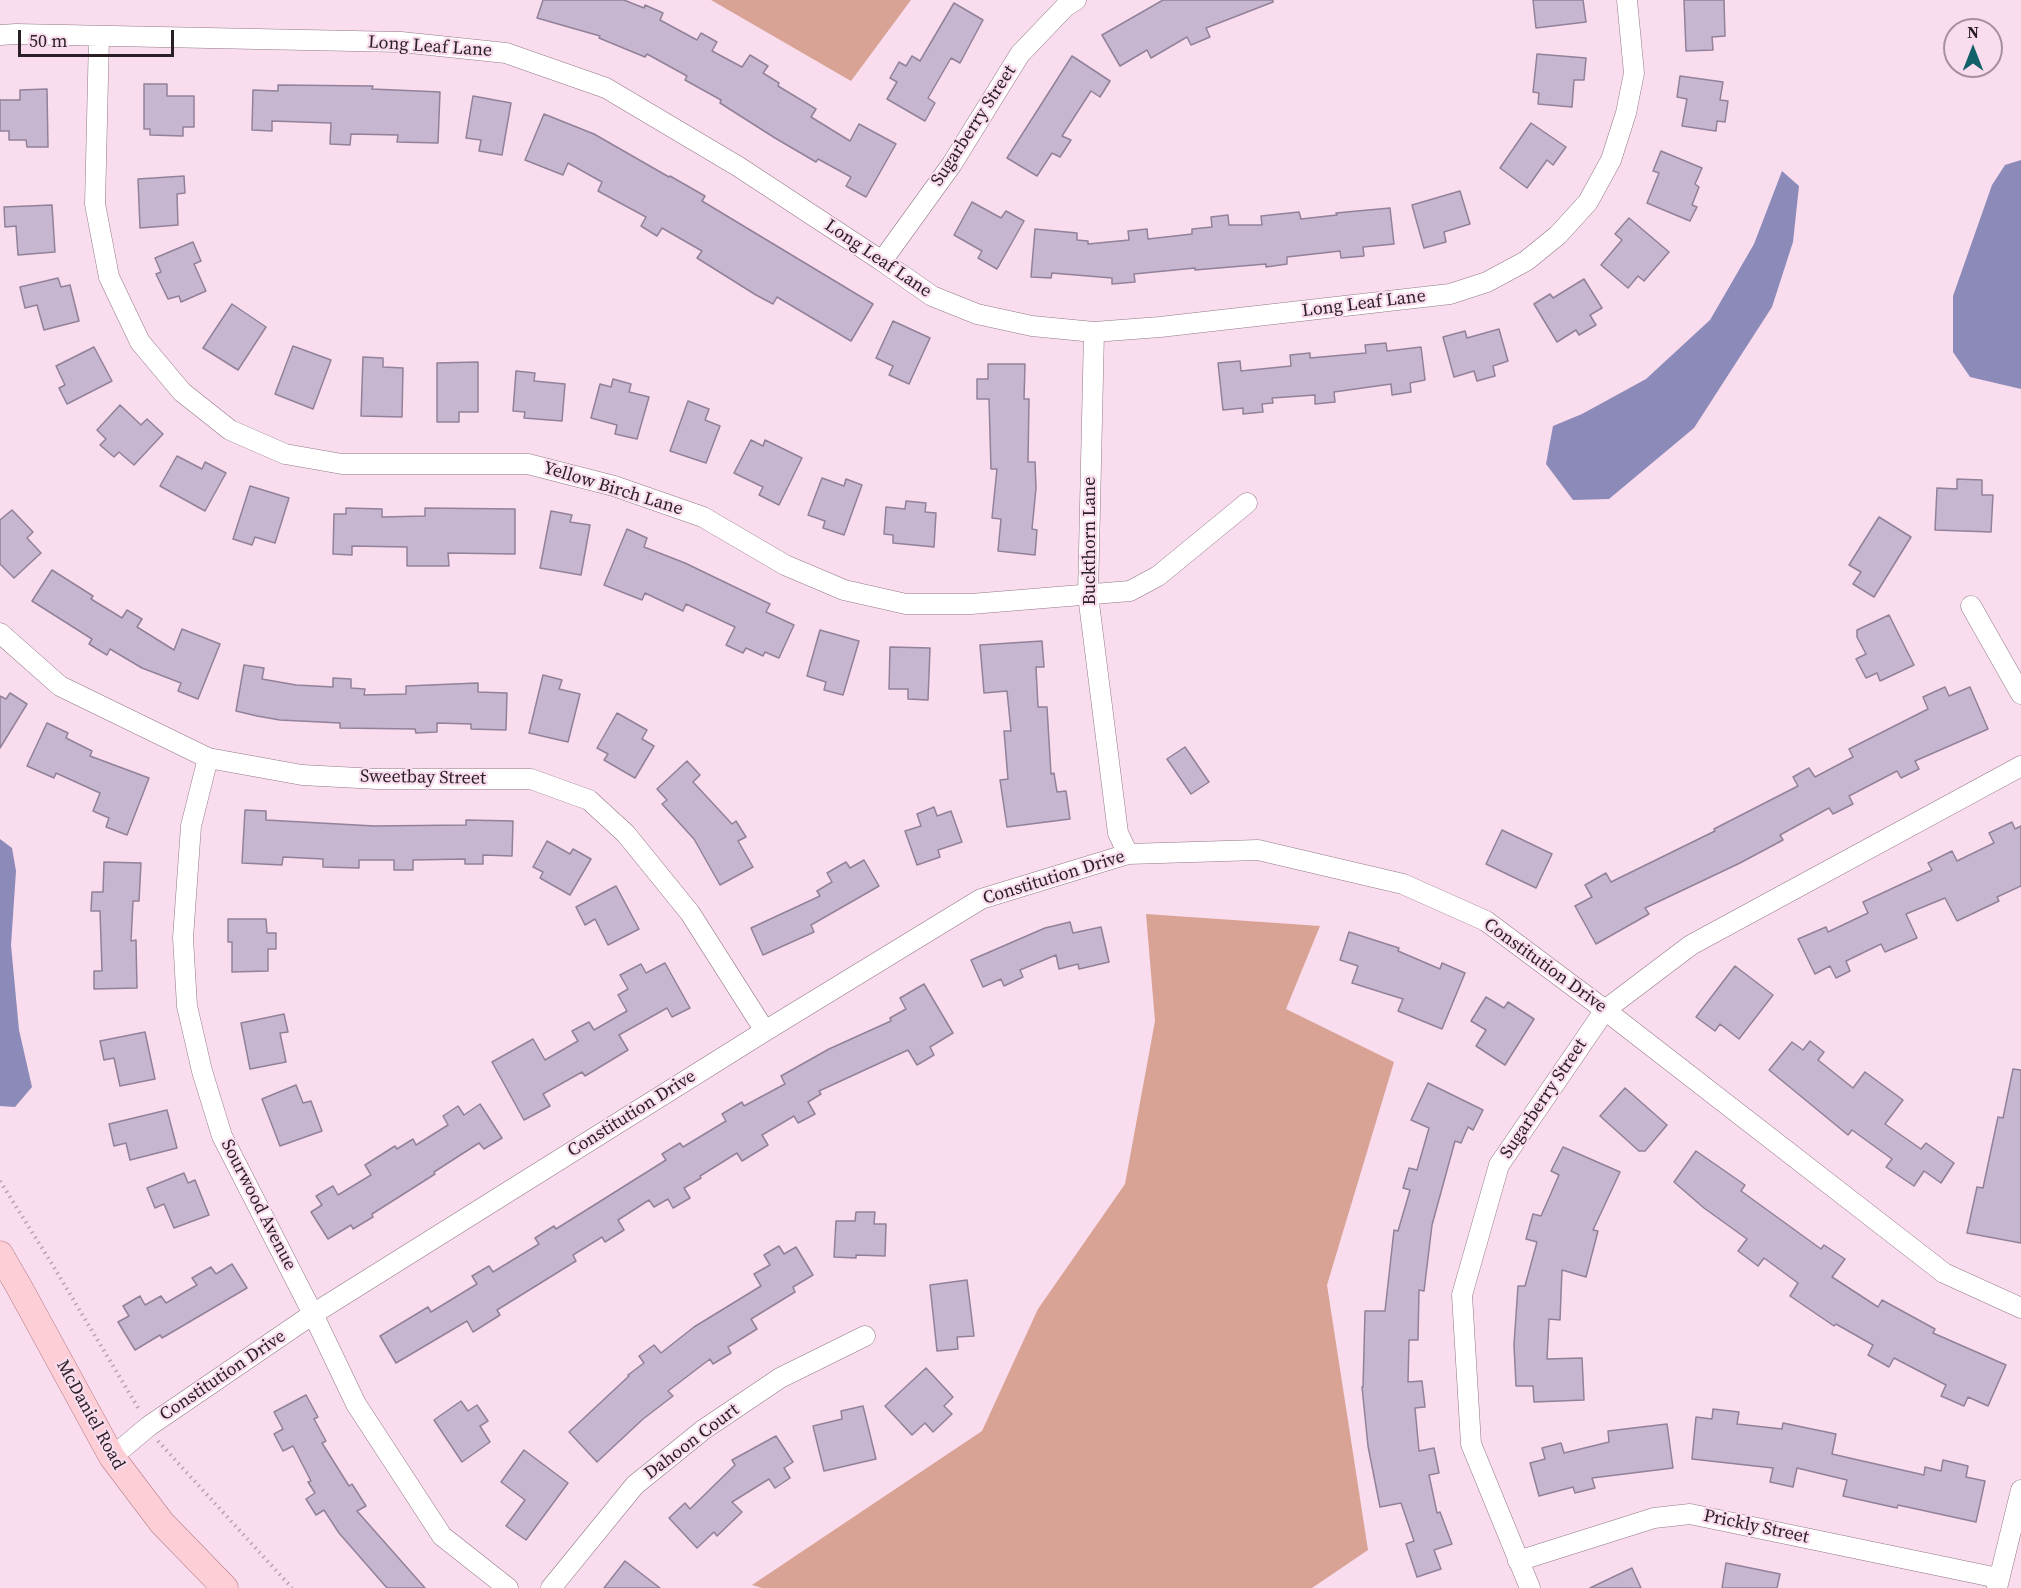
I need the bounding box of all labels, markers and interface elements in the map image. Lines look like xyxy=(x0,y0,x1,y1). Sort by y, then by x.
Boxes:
scale bar xyxy=(21,18,177,56)
north arrow xyxy=(1943,18,2003,78)
text: N xyxy=(1967,21,1979,43)
text: 50 m xyxy=(29,28,67,53)
street label: Long Leaf Lane xyxy=(367,32,493,62)
street label: Sugarberry Street xyxy=(927,62,1021,190)
street label: Long Leaf Lane xyxy=(820,215,936,303)
street label: Long Leaf Lane xyxy=(1301,286,1427,322)
street label: Yellow Birch Lane xyxy=(541,457,685,521)
street label: Buckthorn Lane xyxy=(1079,477,1101,605)
street label: Sweetbay Street xyxy=(360,766,486,790)
street label: Constitution Drive xyxy=(980,846,1128,910)
street label: Constitution Drive xyxy=(1479,914,1611,1018)
street label: Sugarberry Street xyxy=(1496,1035,1592,1163)
street label: Constitution Drive xyxy=(564,1066,700,1162)
street label: Sourwood Avenue xyxy=(216,1136,300,1274)
street label: Constitution Drive xyxy=(156,1326,290,1426)
street label: McDaniel Road xyxy=(51,1356,129,1474)
street label: Dahoon Court xyxy=(640,1399,744,1485)
street label: Prickly Street xyxy=(1701,1505,1811,1549)

